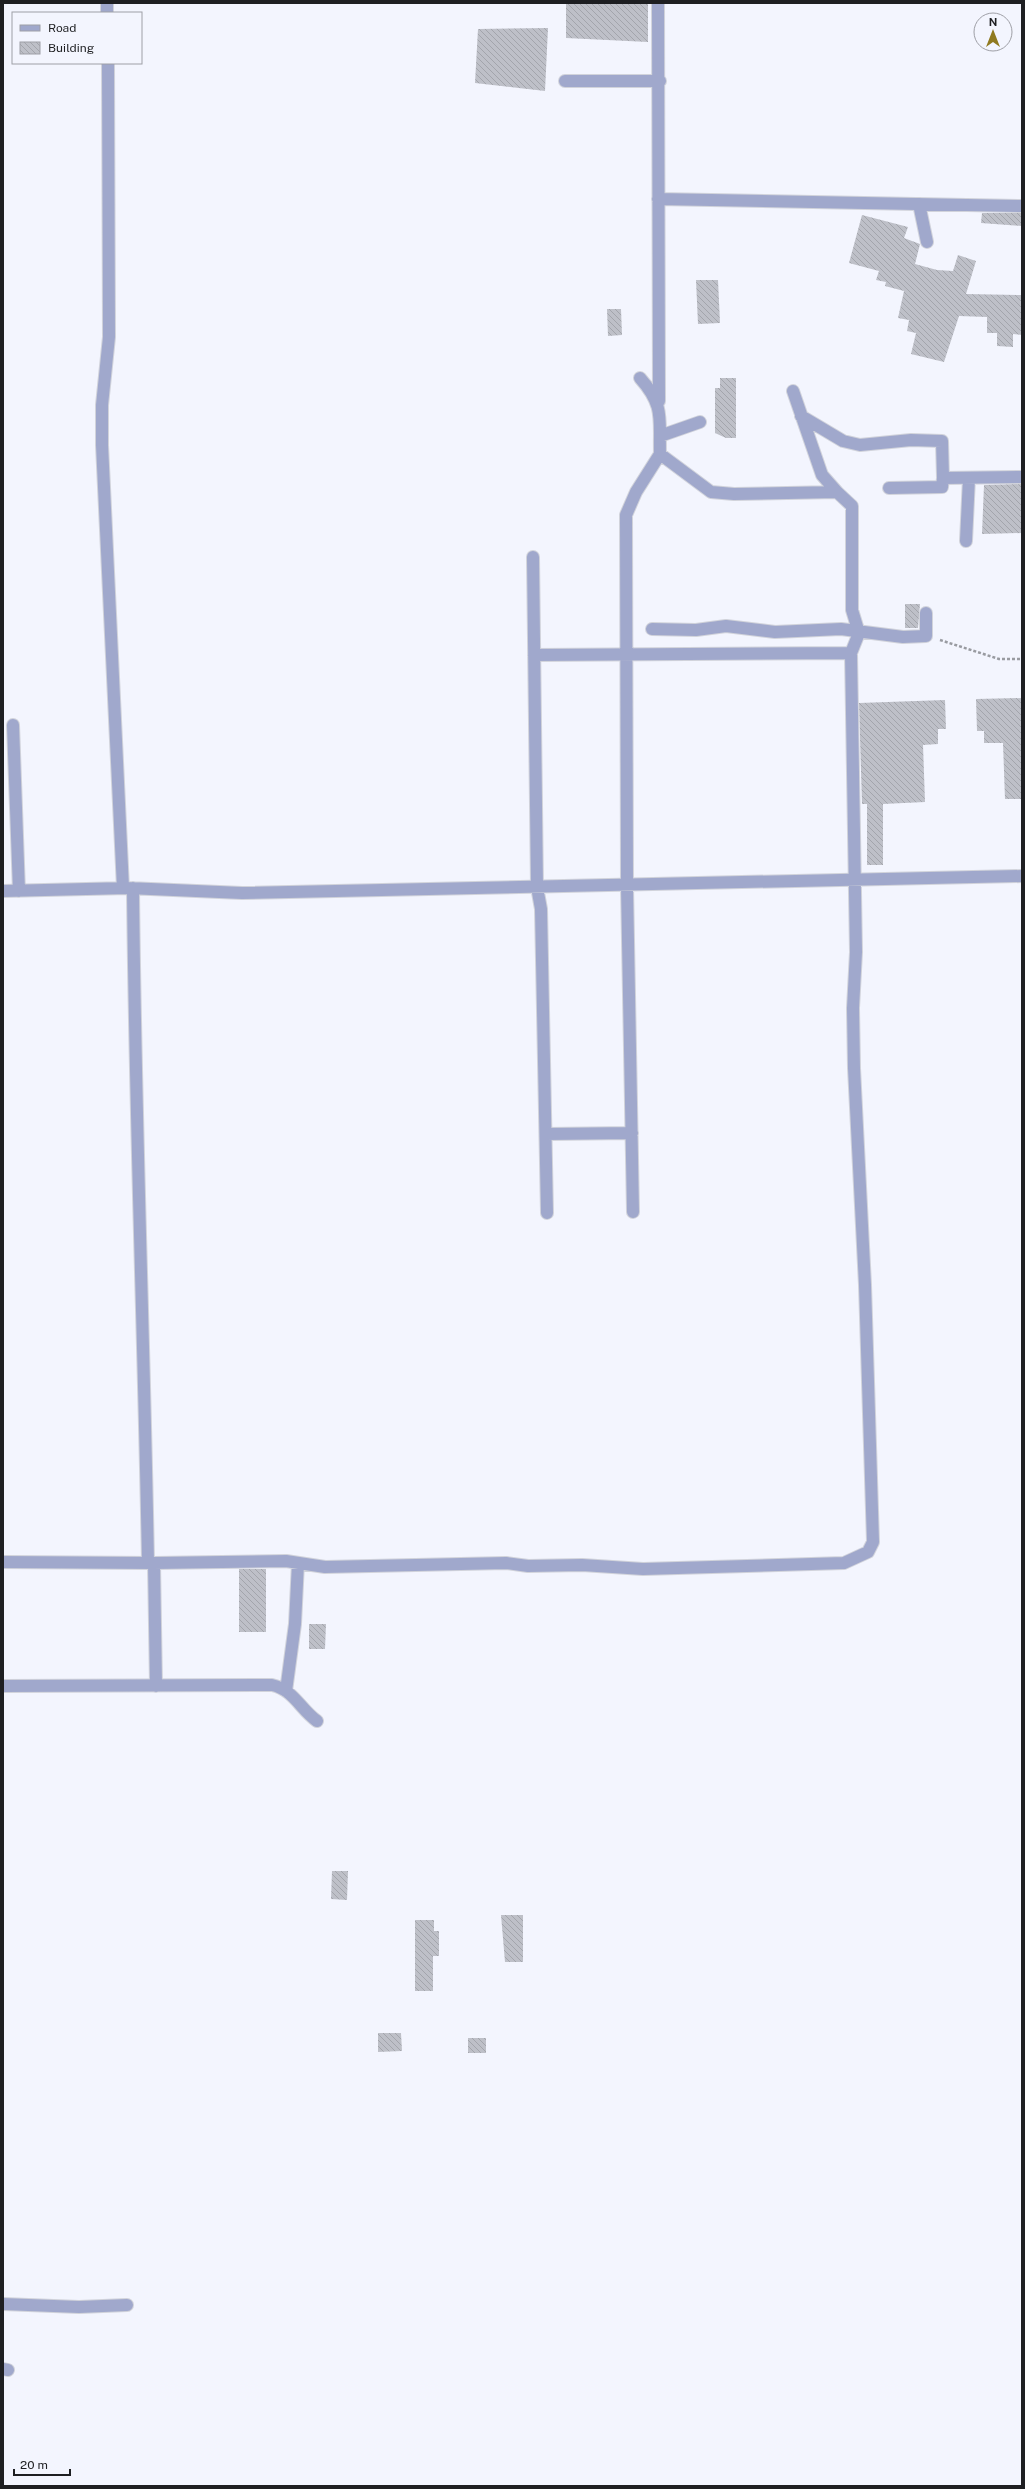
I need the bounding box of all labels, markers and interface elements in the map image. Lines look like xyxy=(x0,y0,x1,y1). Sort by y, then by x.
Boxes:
legend xyxy=(12,12,142,64)
north arrow xyxy=(973,12,1013,52)
text: N xyxy=(989,16,997,28)
text: Road xyxy=(48,21,76,35)
text: Building xyxy=(48,41,94,55)
scale bar xyxy=(14,2451,70,2477)
text: 20 m xyxy=(20,2458,48,2472)

